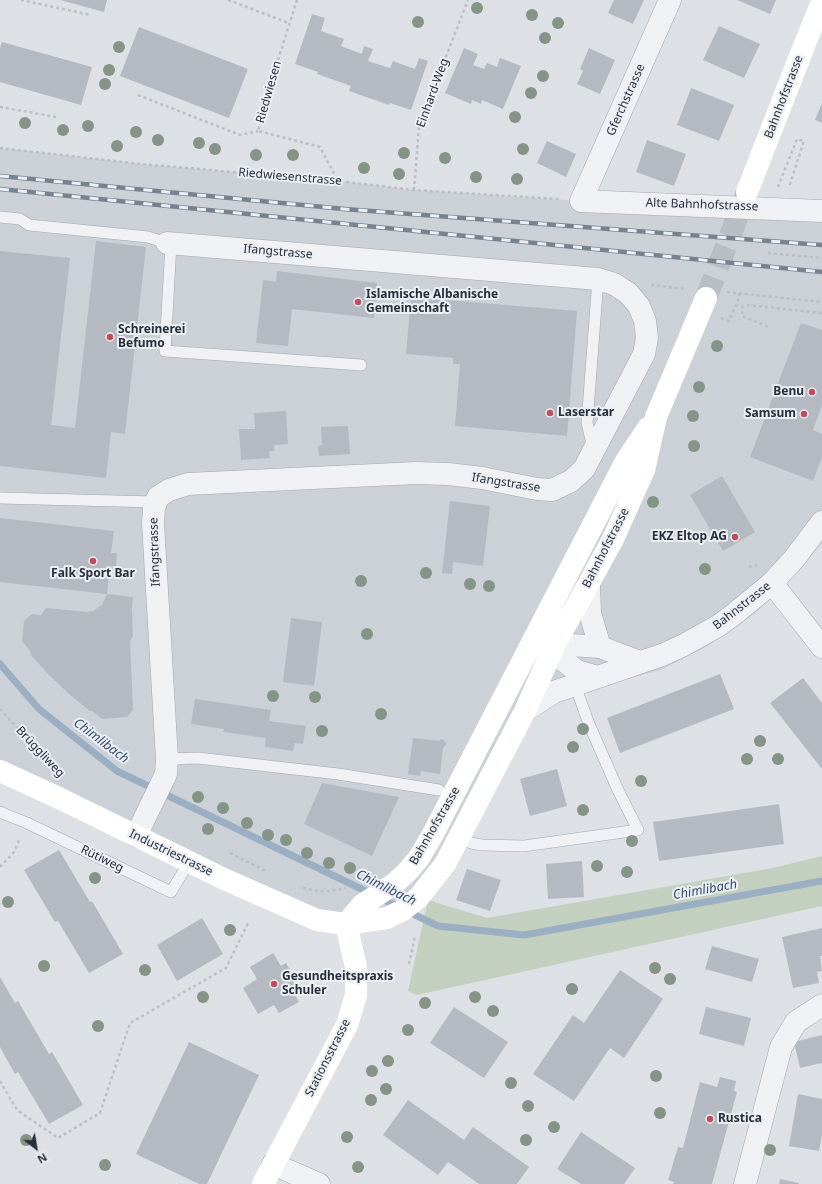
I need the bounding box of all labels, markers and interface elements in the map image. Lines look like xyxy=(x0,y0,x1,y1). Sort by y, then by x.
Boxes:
street label: Bahnhofstrasse xyxy=(762,53,806,141)
street label: Einhard-Weg xyxy=(414,57,452,129)
street label: Riedwiesen xyxy=(253,59,285,125)
street label: Gferchstrasse xyxy=(604,62,648,138)
street label: Riedwiesenstrasse xyxy=(238,165,342,189)
street label: Alte Bahnhofstrasse xyxy=(645,196,759,214)
street label: Ifangstrasse xyxy=(243,242,313,262)
place label: Islamische Albanische Gemeinschaft xyxy=(366,288,498,316)
marker: Islamische Albanische Gemeinschaft xyxy=(353,297,363,307)
place label: Schreinerei Befumo xyxy=(118,323,185,351)
marker: Schreinerei Befumo xyxy=(105,332,115,342)
place label: Benu xyxy=(773,385,804,399)
marker: Benu xyxy=(807,387,817,397)
place label: Laserstar xyxy=(558,406,614,420)
place label: Samsum xyxy=(745,407,796,421)
marker: Laserstar xyxy=(545,408,555,418)
marker: Samsum xyxy=(799,409,809,419)
street label: Ifangstrasse xyxy=(471,470,541,496)
street label: Bahnhofstrasse xyxy=(580,506,632,590)
street label: Ifangstrasse xyxy=(147,517,163,587)
place label: EKZ Eltop AG xyxy=(652,530,727,544)
marker: EKZ Eltop AG xyxy=(730,532,740,542)
marker: Falk Sport Bar xyxy=(88,556,98,566)
place label: Falk Sport Bar xyxy=(51,567,135,581)
street label: Bahnstrasse xyxy=(710,579,774,633)
water label: Chimlibach xyxy=(70,715,132,767)
street label: Brüggliweg xyxy=(13,723,67,781)
street label: Bahnhofstrasse xyxy=(407,784,463,868)
street label: Industriestrasse xyxy=(127,827,215,879)
street label: Rütiweg xyxy=(78,842,126,876)
water label: Chimlibach xyxy=(353,867,419,909)
water label: Chimlibach xyxy=(672,877,738,903)
place label: Gesundheitspraxis Schuler xyxy=(282,970,393,998)
marker: Gesundheitspraxis Schuler xyxy=(269,979,279,989)
street label: Stationsstrasse xyxy=(302,1017,354,1099)
place label: Rustica xyxy=(718,1112,762,1126)
marker: Rustica xyxy=(705,1114,715,1124)
north arrow xyxy=(16,1128,56,1168)
text: N xyxy=(35,1150,50,1167)

